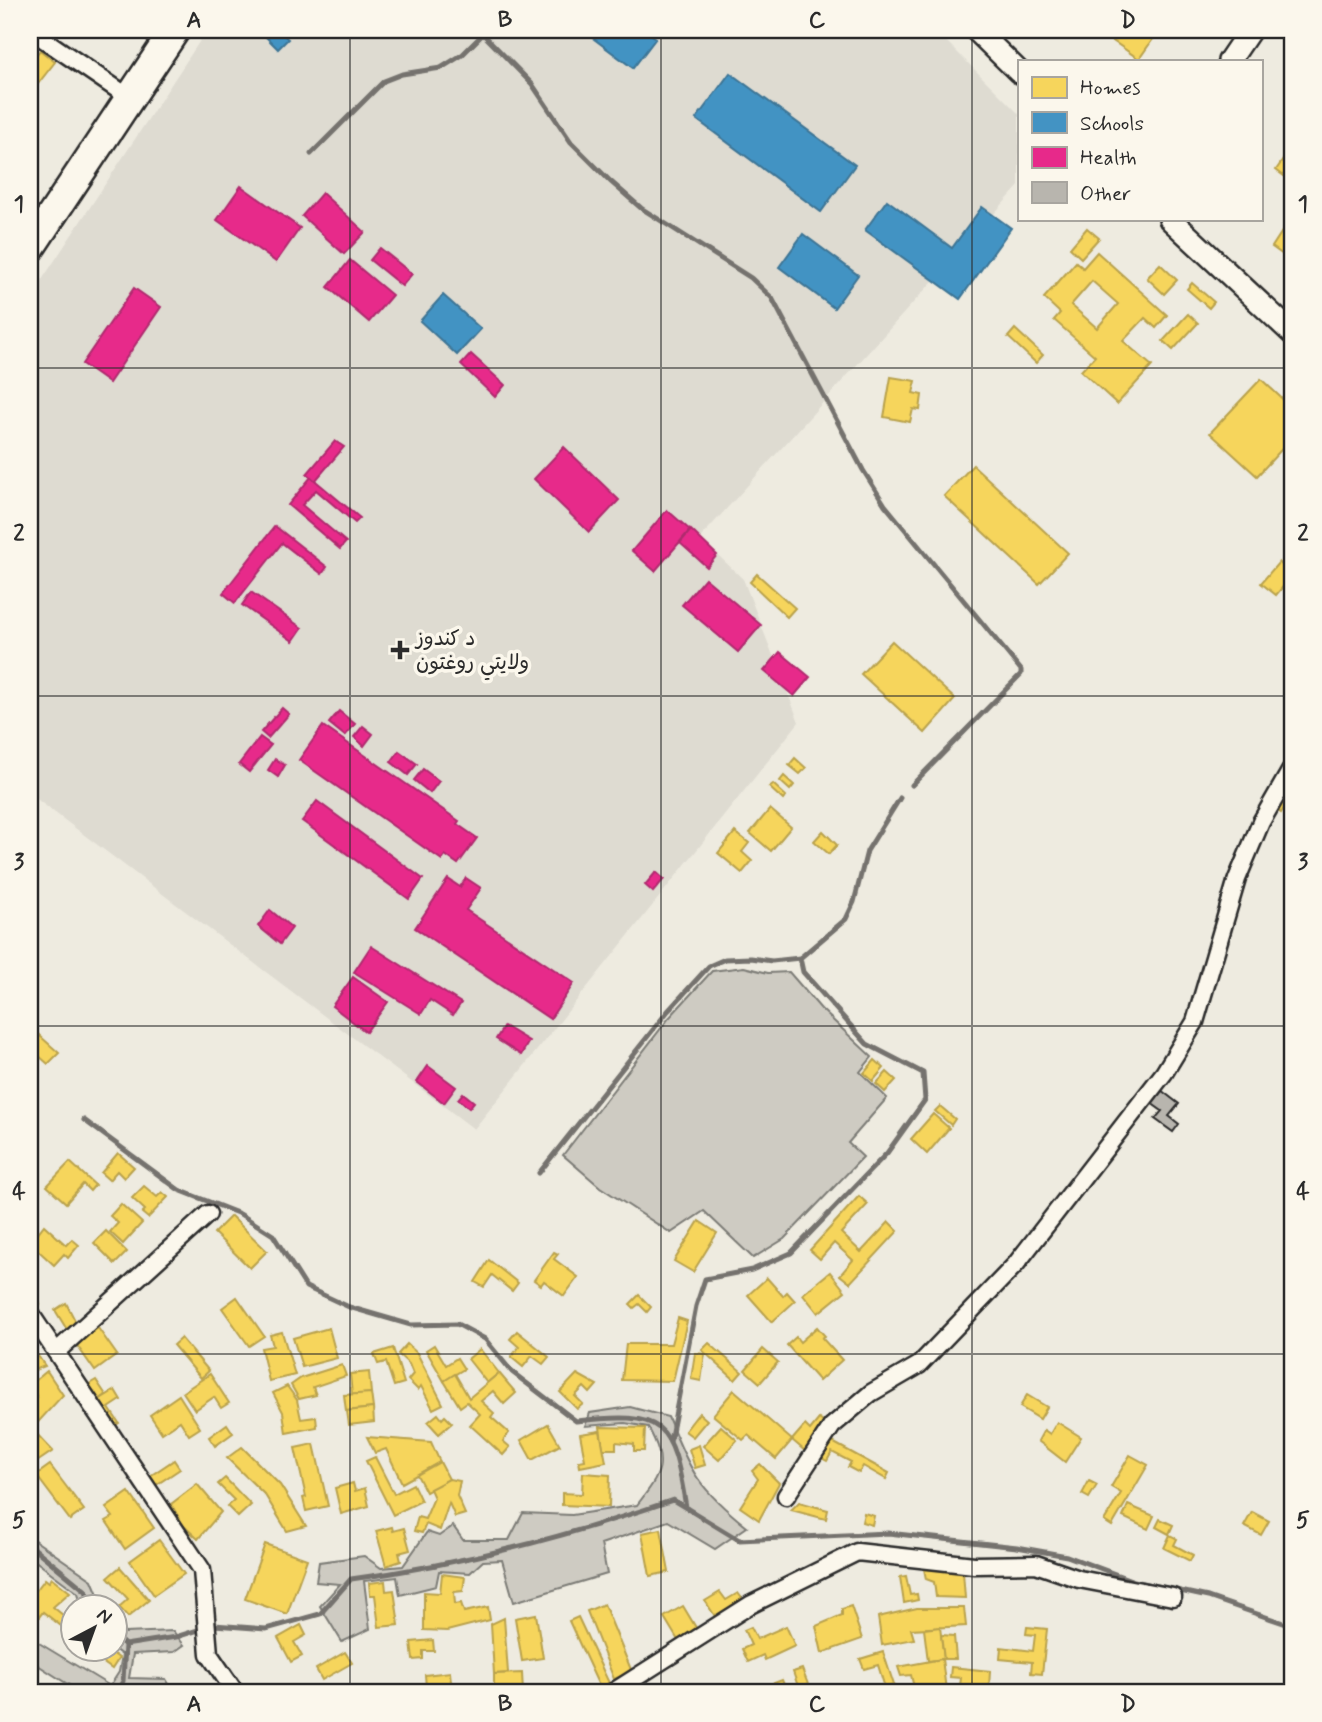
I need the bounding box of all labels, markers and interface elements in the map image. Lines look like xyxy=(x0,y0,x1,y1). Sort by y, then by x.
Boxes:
text: A xyxy=(186,6,202,36)
text: B xyxy=(498,6,513,36)
text: C xyxy=(809,6,826,36)
text: D xyxy=(1120,6,1136,36)
legend xyxy=(1018,60,1262,220)
text: Homes xyxy=(1080,74,1140,102)
text: Schools xyxy=(1080,110,1144,138)
text: Health xyxy=(1080,144,1137,172)
text: Other xyxy=(1080,180,1131,208)
text: 1 xyxy=(14,190,24,220)
text: 1 xyxy=(1298,190,1308,220)
text: 2 xyxy=(13,519,25,549)
text: 2 xyxy=(1297,519,1309,549)
place label: د کندوز ولایتي روغتون xyxy=(414,625,529,681)
marker: د کندوز ولایتي روغتون xyxy=(390,640,410,660)
text: 3 xyxy=(14,848,25,878)
text: 3 xyxy=(1298,848,1309,878)
text: 4 xyxy=(12,1177,26,1207)
text: 4 xyxy=(1296,1177,1310,1207)
text: 5 xyxy=(12,1506,26,1536)
text: 5 xyxy=(1296,1506,1310,1536)
north arrow xyxy=(60,1592,130,1662)
text: N xyxy=(91,1603,117,1630)
text: A xyxy=(186,1690,202,1720)
text: B xyxy=(498,1690,513,1720)
text: C xyxy=(809,1690,826,1720)
text: D xyxy=(1120,1690,1136,1720)

